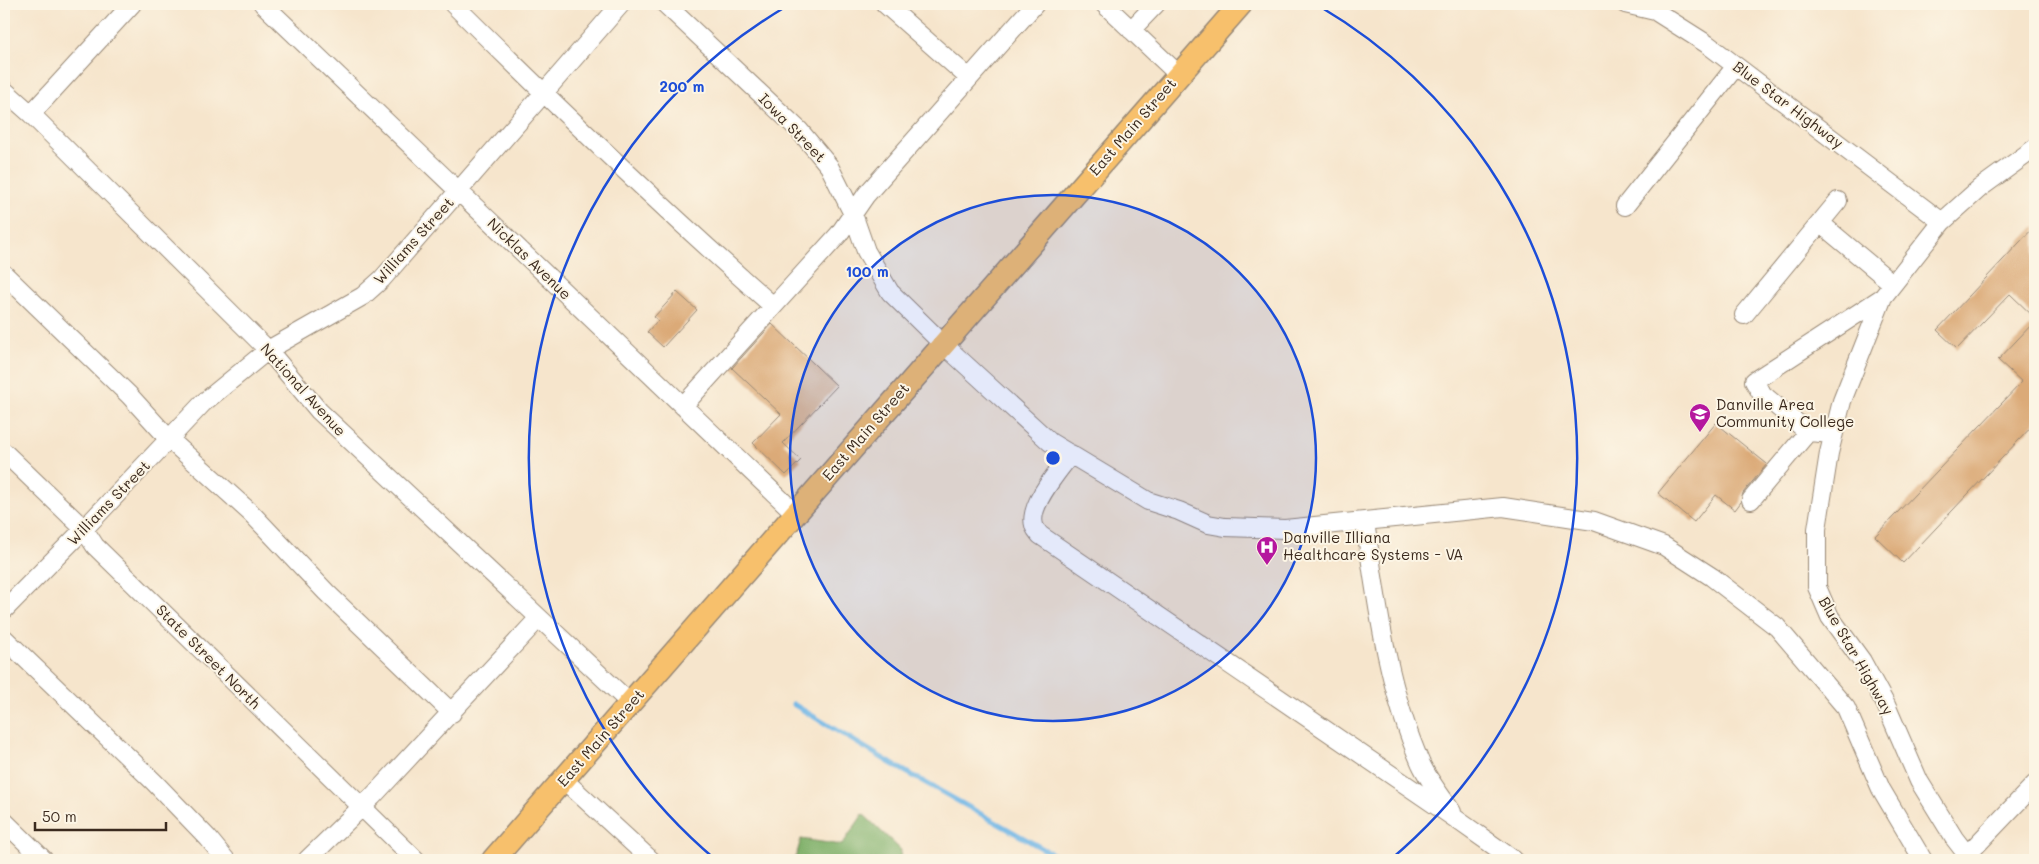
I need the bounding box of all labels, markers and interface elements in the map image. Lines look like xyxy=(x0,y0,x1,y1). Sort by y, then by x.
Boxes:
street label: Blue Star Highway xyxy=(1729,56,1848,152)
street label: East Main Street xyxy=(1084,73,1180,179)
text: 200 m xyxy=(660,76,705,96)
street label: Iowa Street xyxy=(755,88,831,166)
street label: Williams Street xyxy=(369,192,458,288)
street label: Nicklas Avenue xyxy=(483,213,576,304)
text: 100 m xyxy=(845,261,889,281)
street label: National Avenue xyxy=(257,339,351,440)
street label: East Main Street xyxy=(817,378,913,484)
place label: Danville Area Community College xyxy=(1716,394,1854,431)
school or university icon: Danville Area Community College xyxy=(1688,402,1712,433)
centre of rings xyxy=(1044,449,1062,467)
street label: Williams Street xyxy=(63,455,154,549)
place label: Danville Illiana Healthcare Systems - VA xyxy=(1283,527,1463,564)
hospital icon: Danville Illiana Healthcare Systems - VA xyxy=(1255,535,1279,566)
street label: Blue Star Highway xyxy=(1815,593,1899,718)
street label: State Street North xyxy=(152,600,265,713)
street label: East Main Street xyxy=(552,684,648,790)
scale bar xyxy=(35,799,166,831)
text: 50 m xyxy=(42,806,77,826)

